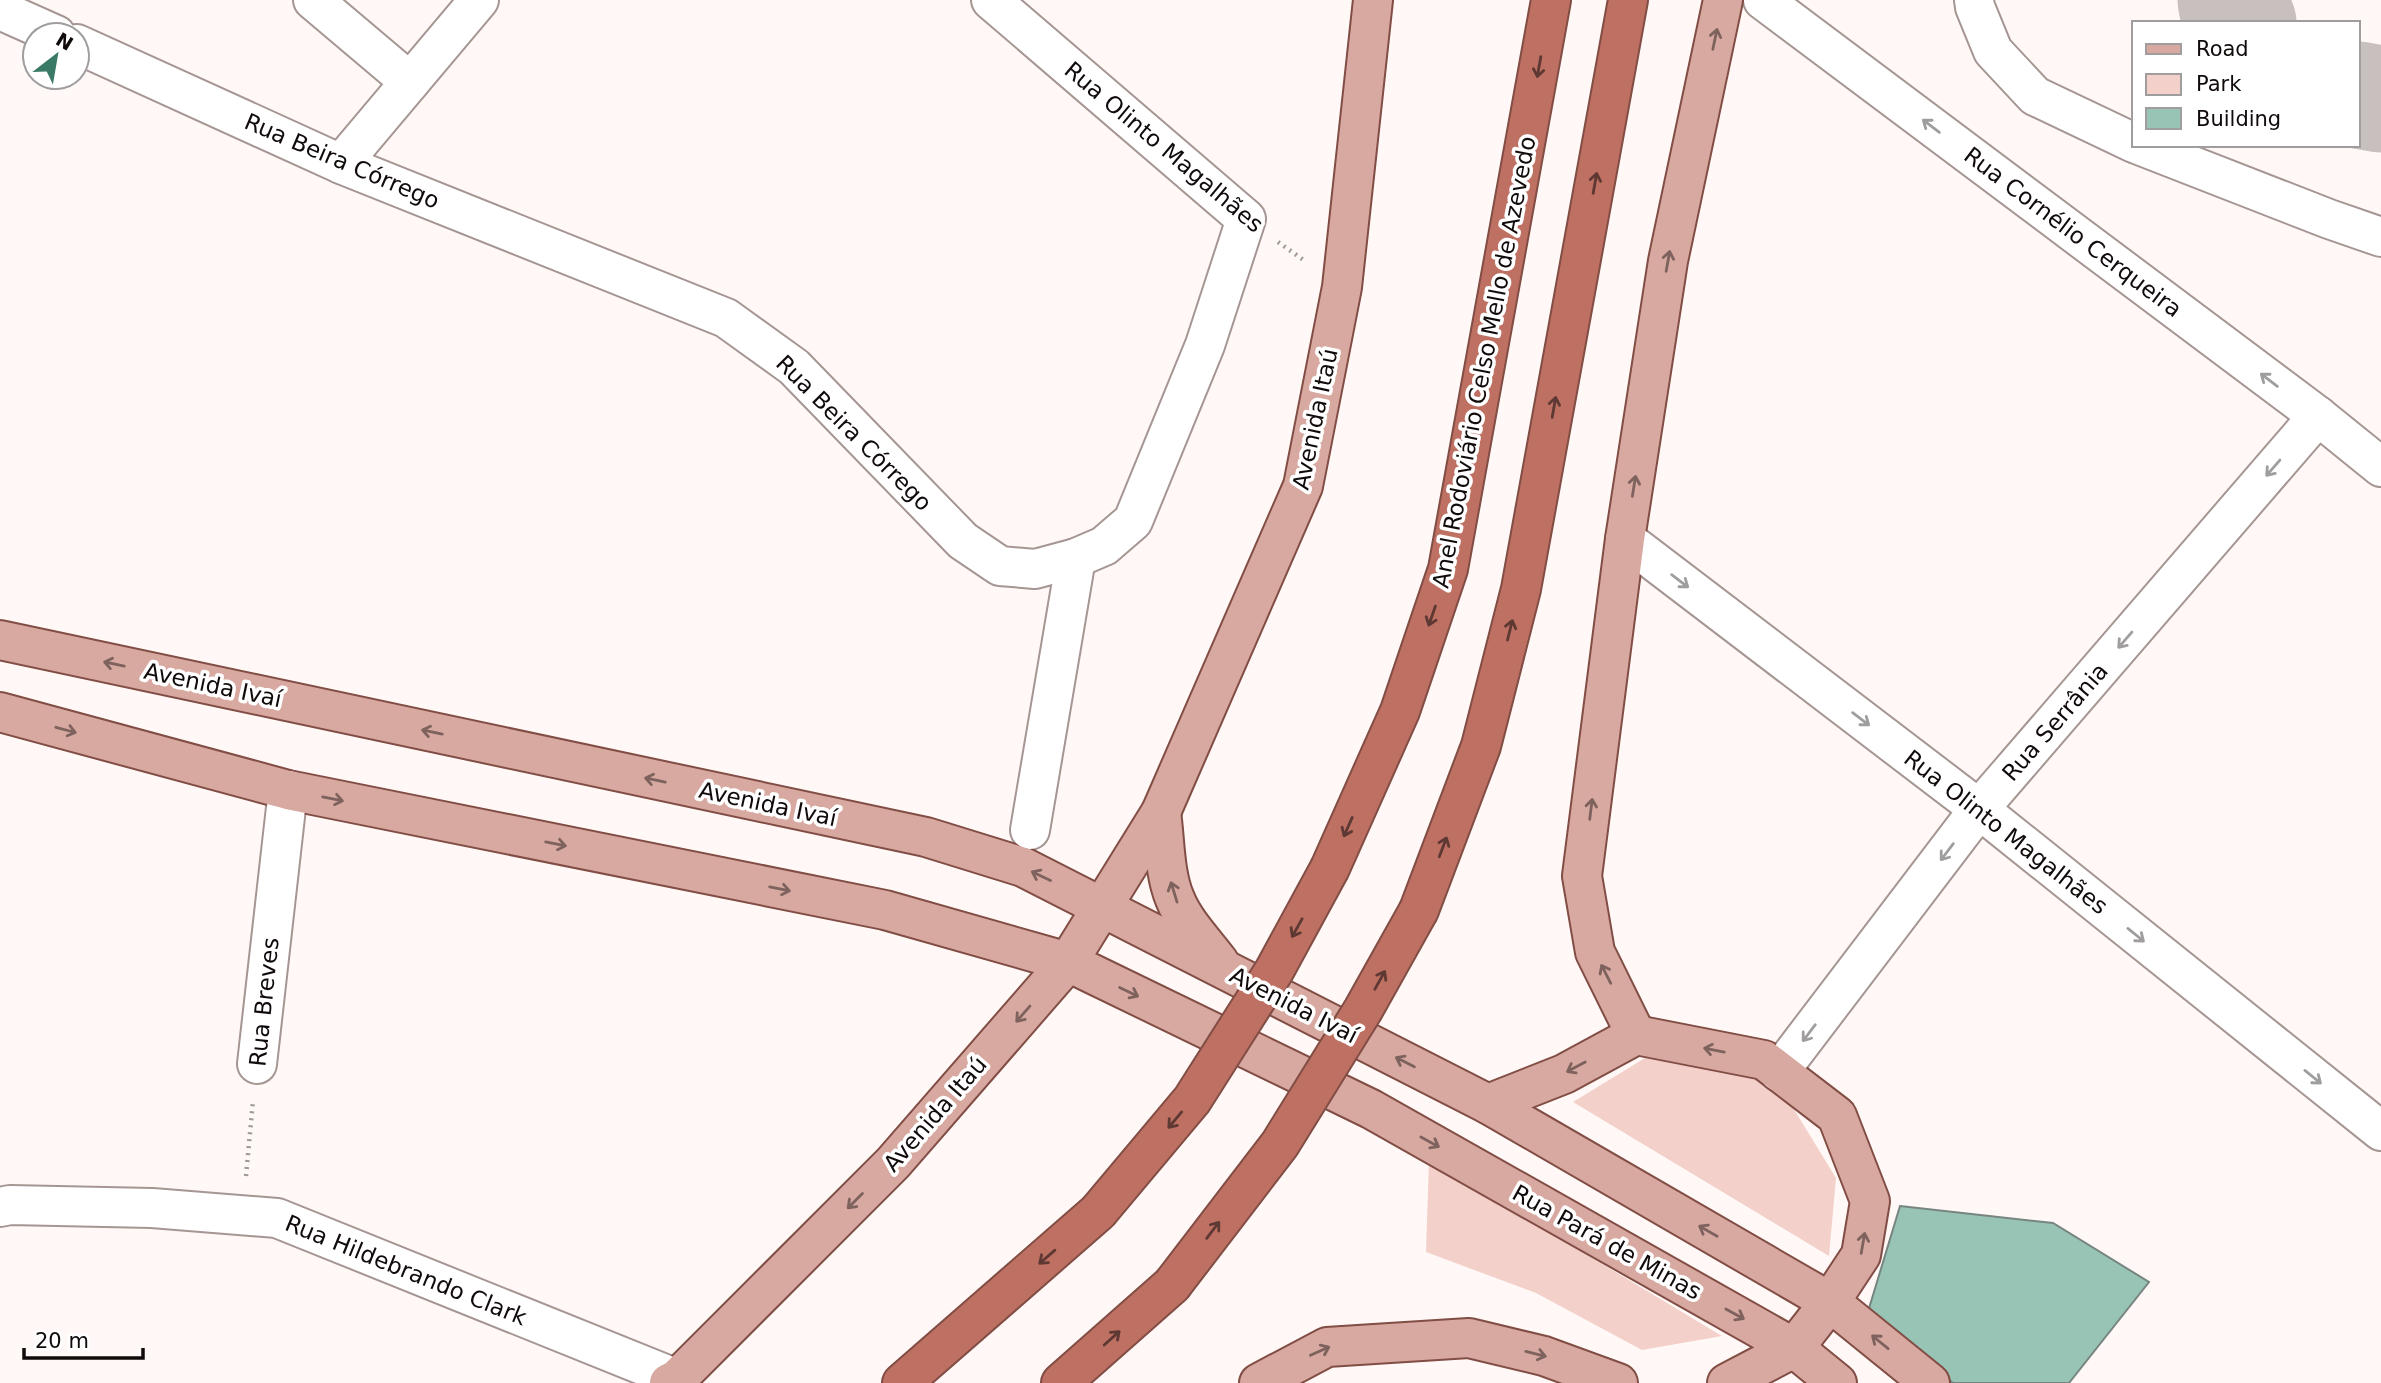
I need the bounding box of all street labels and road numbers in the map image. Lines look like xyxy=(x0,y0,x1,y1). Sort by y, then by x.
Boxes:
street label: Rua Olinto Magalhães xyxy=(1060,56,1268,238)
street label: Rua Beira Córrego xyxy=(241,108,443,214)
street label: Anel Rodoviário Celso Mello de Azevedo xyxy=(1427,134,1541,590)
street label: Rua Cornélio Cerqueira xyxy=(1959,142,2187,322)
street label: Avenida Itaú xyxy=(1287,346,1343,492)
street label: Rua Beira Córrego xyxy=(771,350,937,516)
street label: Avenida Ivaí xyxy=(142,658,285,712)
street label: Rua Serrânia xyxy=(1997,658,2113,786)
street label: Rua Olinto Magalhães xyxy=(1899,745,2113,919)
street label: Avenida Ivaí xyxy=(697,777,840,831)
street label: Rua Breves xyxy=(244,936,284,1068)
street label: Avenida Ivaí xyxy=(1226,962,1363,1049)
street label: Avenida Itaú xyxy=(878,1051,992,1177)
street label: Rua Pará de Minas xyxy=(1508,1179,1706,1305)
street label: Rua Hildebrando Clark xyxy=(282,1210,531,1331)

